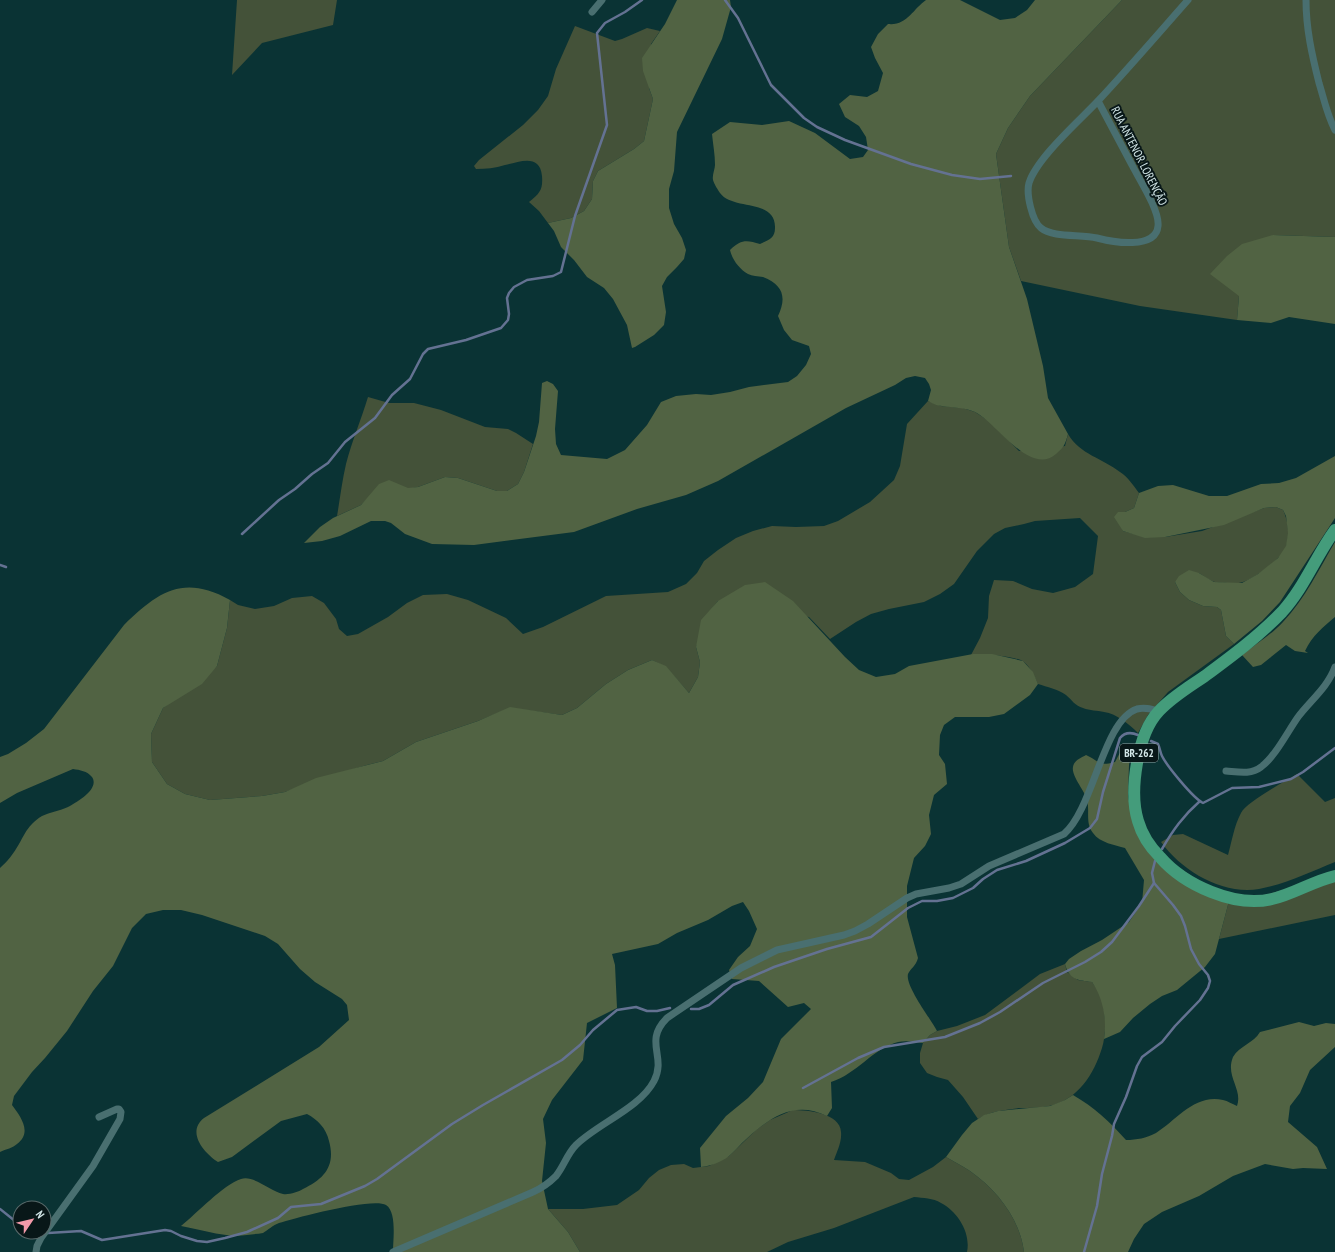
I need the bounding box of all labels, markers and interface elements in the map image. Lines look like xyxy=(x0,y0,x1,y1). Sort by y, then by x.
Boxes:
street label: RUA ANTENOR LORENÇÃO xyxy=(1108,104,1171,208)
road number: BR-262 xyxy=(1120,744,1158,762)
north arrow xyxy=(12,1200,52,1240)
text: N xyxy=(33,1208,48,1221)

